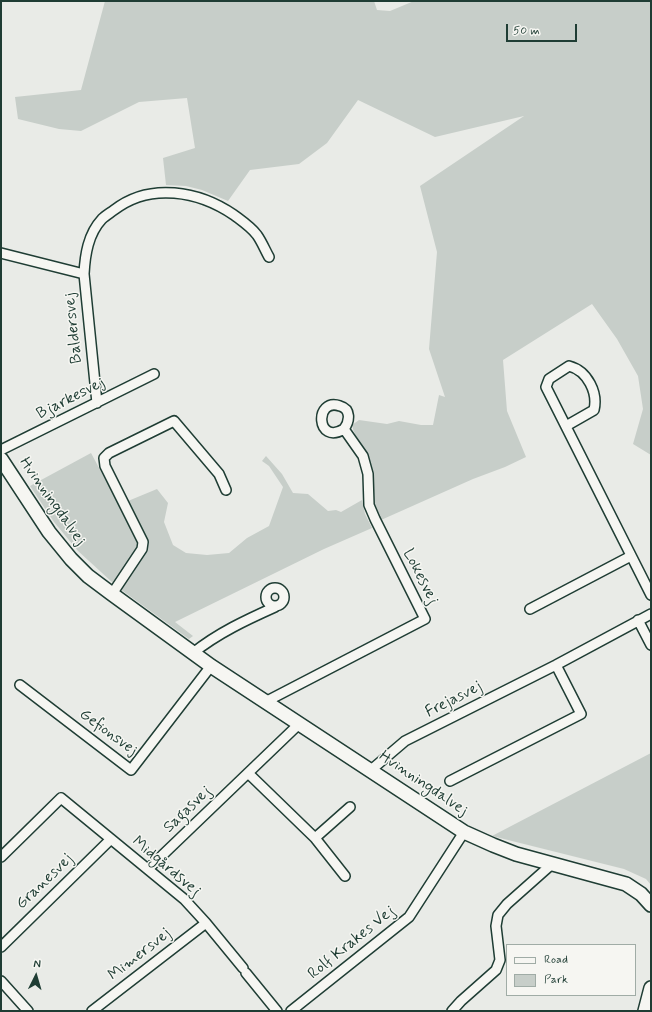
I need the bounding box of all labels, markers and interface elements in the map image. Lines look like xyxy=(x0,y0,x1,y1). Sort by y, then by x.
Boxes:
scale bar xyxy=(508,16,579,42)
text: 50 m xyxy=(513,23,540,39)
street label: Baldersvej xyxy=(61,292,87,364)
street label: Bjarkesvej xyxy=(34,374,108,424)
street label: Hvinningdalvej xyxy=(15,454,89,550)
street label: Lokesvej xyxy=(398,546,442,608)
street label: Frejasvej xyxy=(422,678,486,722)
street label: Gefionsvej xyxy=(75,705,141,761)
street label: Hvinningdalvej xyxy=(375,747,471,821)
street label: Sagasvej xyxy=(160,782,216,838)
street label: Midgårdsvej xyxy=(128,833,204,901)
street label: Granesvej xyxy=(12,850,78,914)
street label: Rolf Krakes Vej xyxy=(304,902,400,984)
street label: Mimersvej xyxy=(105,925,175,985)
legend xyxy=(506,944,636,996)
text: Road xyxy=(544,952,568,968)
north arrow xyxy=(16,956,56,996)
text: N xyxy=(33,957,41,971)
text: Park xyxy=(544,972,568,988)

